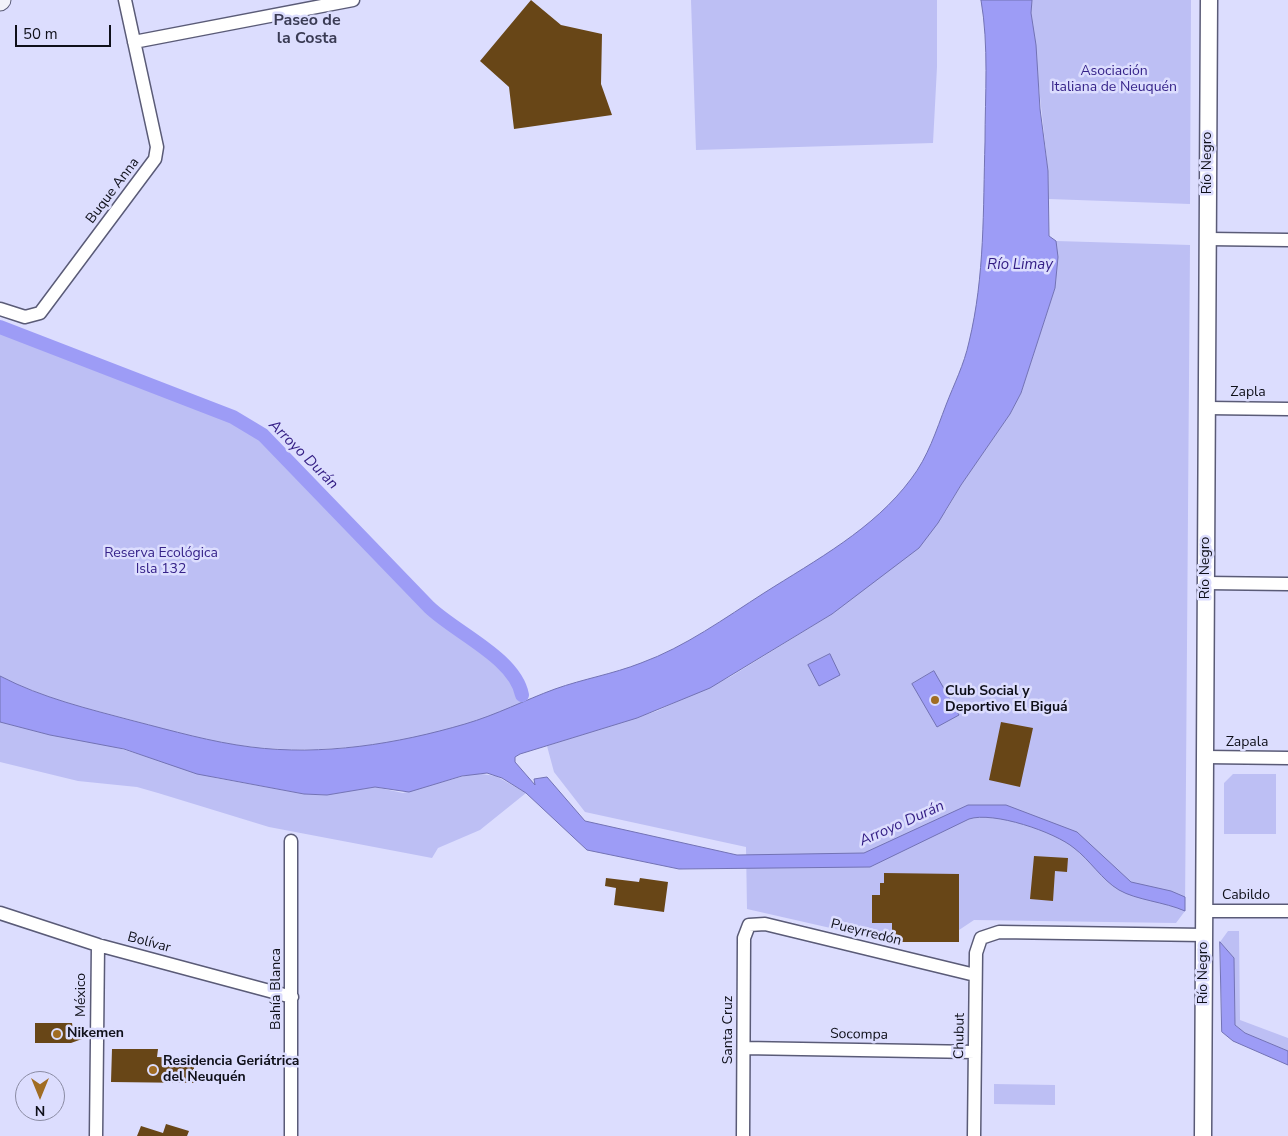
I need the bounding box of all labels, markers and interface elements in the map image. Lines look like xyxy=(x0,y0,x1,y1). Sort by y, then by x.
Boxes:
district label: Paseo de la Costa xyxy=(273,11,341,49)
scale bar xyxy=(18,15,114,47)
text: 50 m xyxy=(23,24,58,44)
park label: Asociación Italiana de Neuquén xyxy=(1051,64,1177,96)
street label: Río Negro xyxy=(1200,132,1216,194)
street label: Buque Anna xyxy=(83,155,143,227)
water label: Río Limay xyxy=(987,256,1053,274)
street label: Zapla xyxy=(1230,385,1266,401)
water label: Arroyo Durán xyxy=(264,416,342,494)
street label: Río Negro xyxy=(1198,537,1214,599)
park label: Reserva Ecológica Isla 132 xyxy=(104,546,218,578)
place label: Club Social y Deportivo El Biguá xyxy=(945,684,1068,716)
marker: Club Social y Deportivo El Biguá xyxy=(929,694,941,706)
street label: Zapala xyxy=(1226,735,1268,751)
water label: Arroyo Durán xyxy=(857,797,947,851)
street label: Cabildo xyxy=(1222,888,1270,904)
street label: Pueyrredón xyxy=(829,916,903,950)
street label: Bolívar xyxy=(126,929,172,957)
street label: Río Negro xyxy=(1196,942,1212,1004)
street label: Bahía Blanca xyxy=(269,948,285,1030)
street label: México xyxy=(74,973,90,1017)
street label: Santa Cruz xyxy=(721,996,737,1064)
street label: Chubut xyxy=(951,1013,969,1059)
place label: Nikemen xyxy=(67,1026,124,1042)
street label: Socompa xyxy=(830,1026,888,1044)
marker: Nikemen xyxy=(51,1028,63,1040)
place label: Residencia Geriátrica del Neuquén xyxy=(163,1054,299,1086)
marker: Residencia Geriátrica del Neuquén xyxy=(147,1064,159,1076)
north arrow xyxy=(15,1071,65,1121)
text: N xyxy=(35,1101,45,1120)

